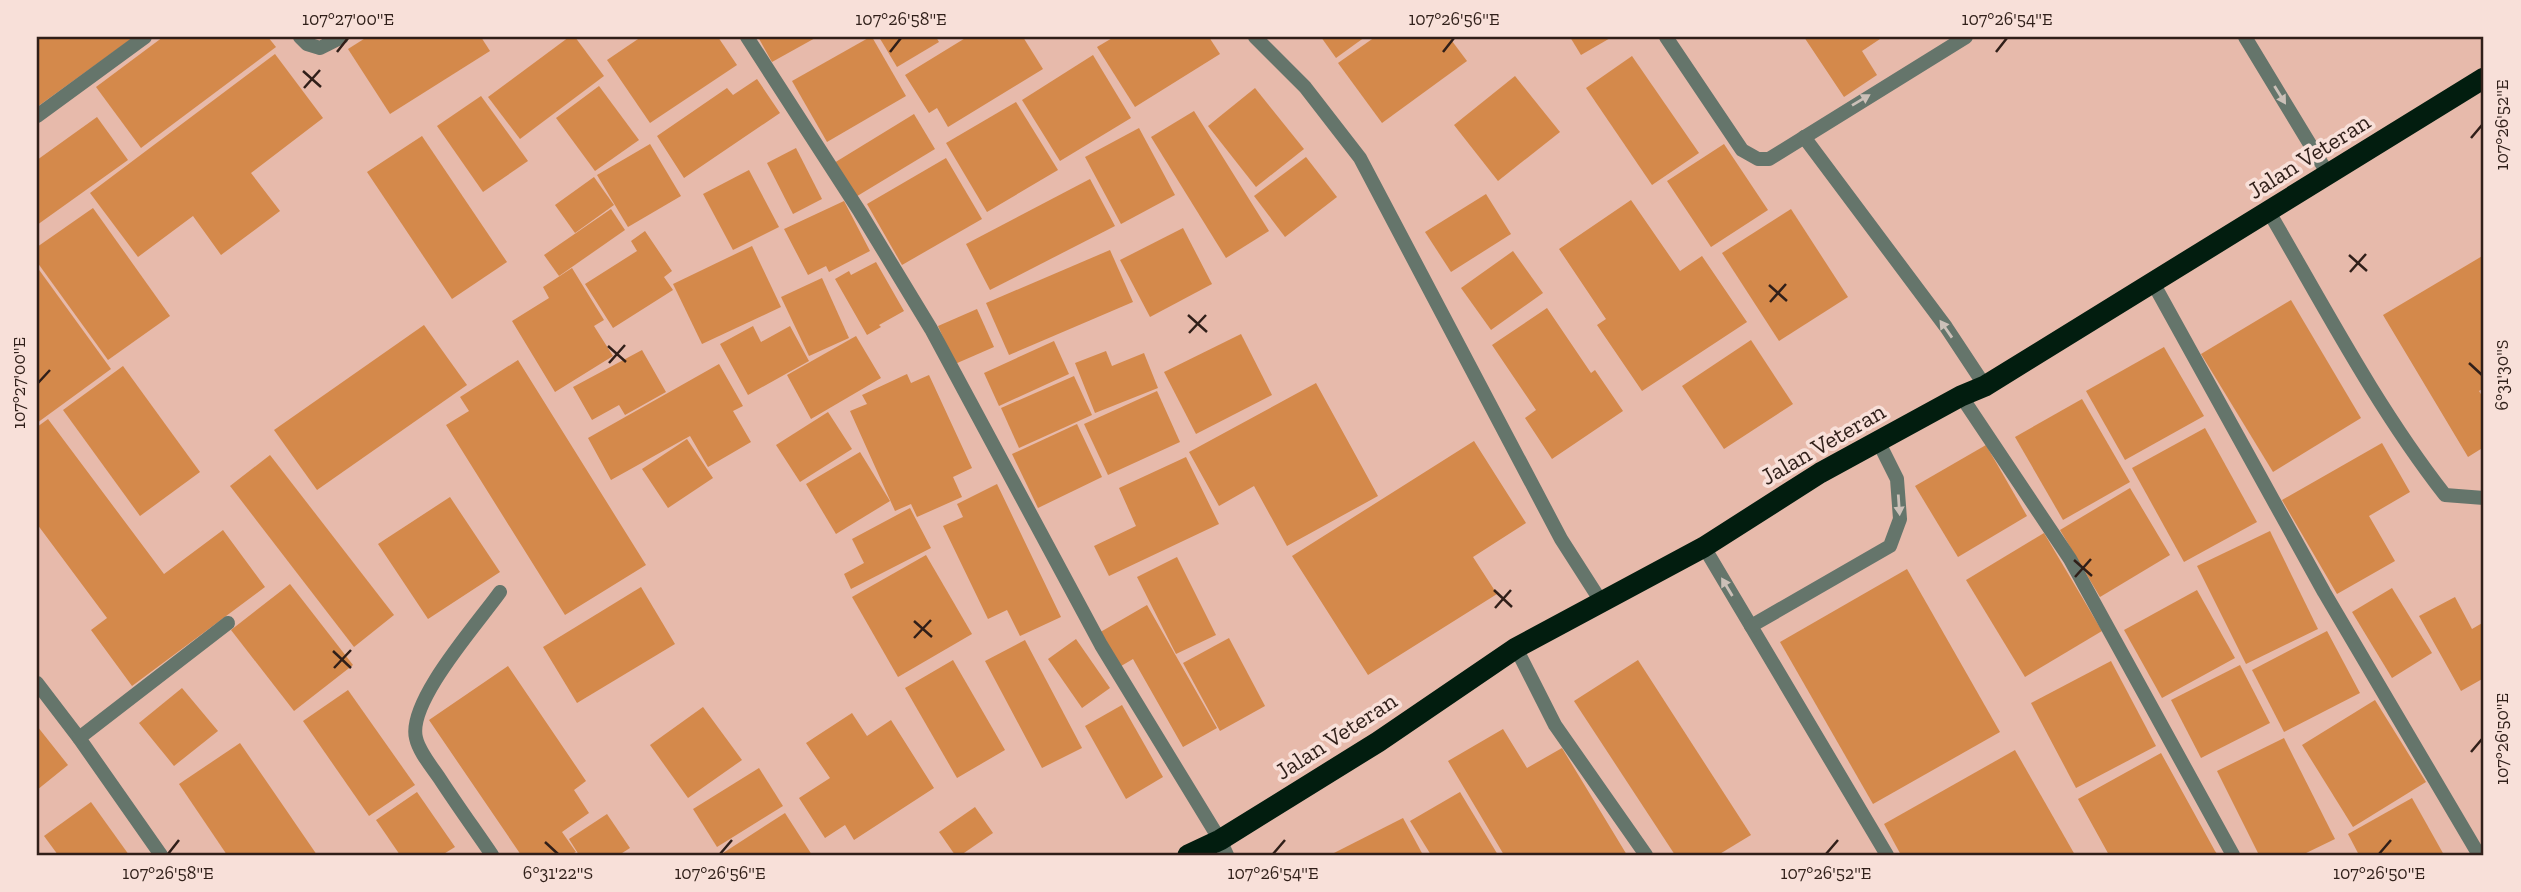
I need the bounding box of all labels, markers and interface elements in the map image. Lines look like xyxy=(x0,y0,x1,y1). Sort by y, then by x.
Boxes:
text: 107°27'00"E xyxy=(302,8,394,30)
text: 107°26'58"E xyxy=(855,8,947,30)
text: 107°26'56"E xyxy=(1408,8,1500,30)
text: 107°26'54"E xyxy=(1962,8,2052,30)
text: 107°26'52"E xyxy=(2491,80,2513,170)
one-way arrow xyxy=(2274,85,2287,104)
one-way arrow xyxy=(1852,94,1871,106)
street label: Jalan Veteran xyxy=(2242,106,2376,205)
one-way arrow xyxy=(1939,320,1953,338)
text: 107°27'00"E xyxy=(8,337,30,429)
text: 6°31'30"S xyxy=(2491,340,2513,410)
street label: Jalan Veteran xyxy=(1755,396,1890,491)
one-way arrow xyxy=(1894,494,1905,516)
one-way arrow xyxy=(1720,578,1733,597)
street label: Jalan Veteran xyxy=(1269,685,1402,786)
text: 107°26'50"E xyxy=(2491,693,2513,785)
text: 107°26'58"E xyxy=(122,862,214,884)
text: 6°31'22"S xyxy=(523,862,593,884)
text: 107°26'56"E xyxy=(674,862,766,884)
text: 107°26'54"E xyxy=(1228,862,1318,884)
text: 107°26'52"E xyxy=(1781,862,1871,884)
text: 107°26'50"E xyxy=(2333,862,2425,884)

